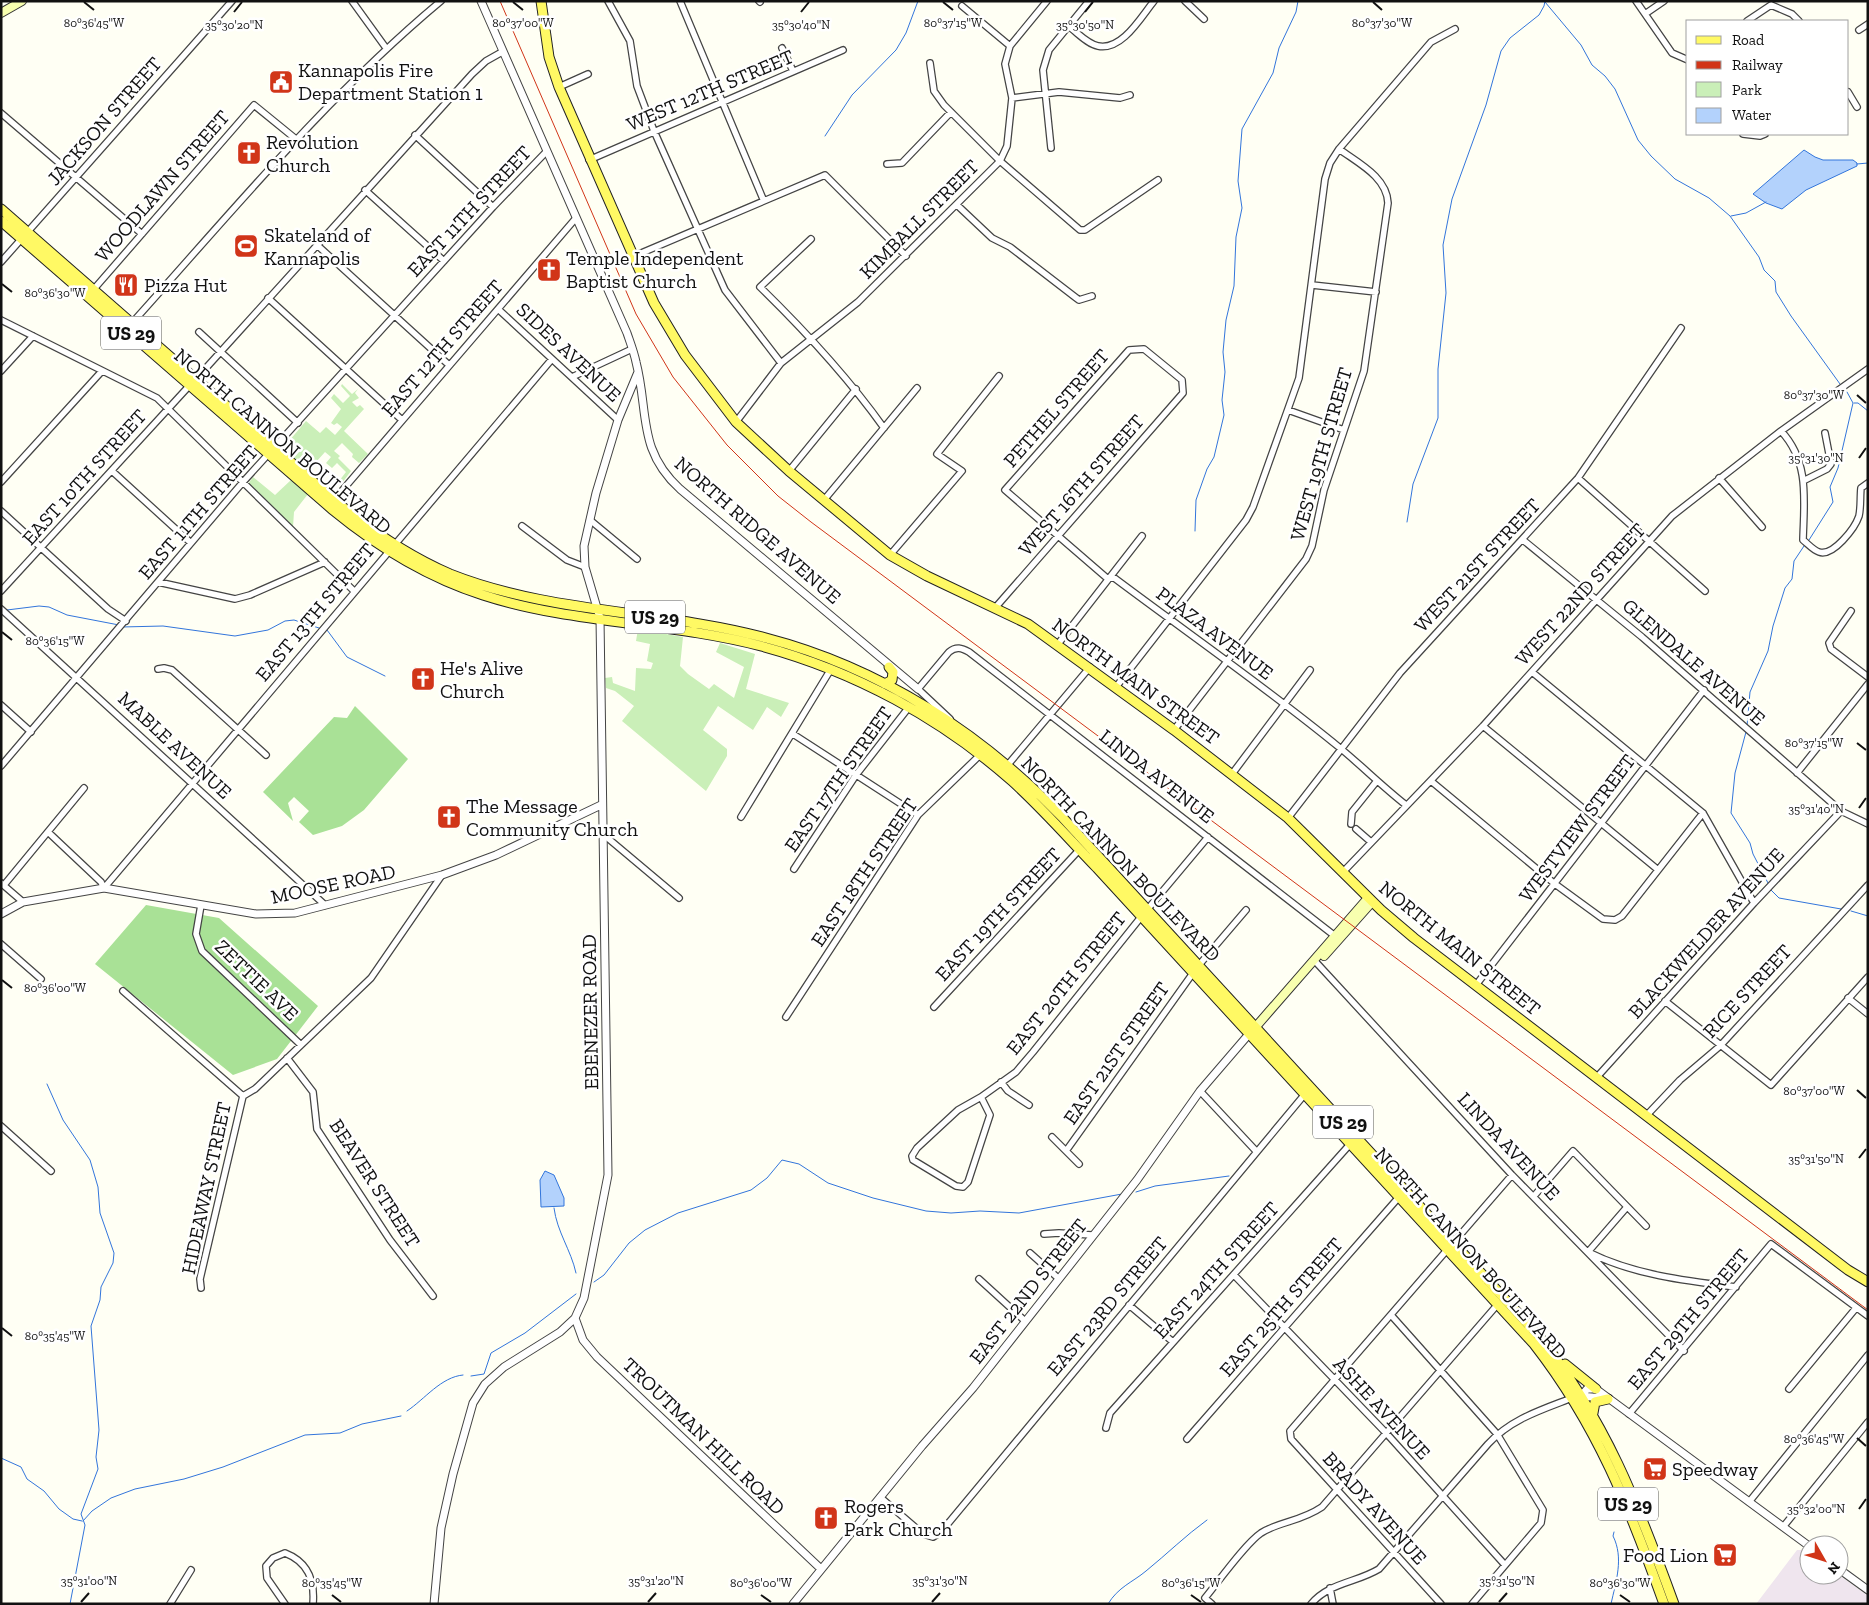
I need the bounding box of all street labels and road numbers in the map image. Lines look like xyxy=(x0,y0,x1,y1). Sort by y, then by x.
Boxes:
street label: WEST 12TH STREET xyxy=(623,44,797,136)
street label: JACKSON STREET xyxy=(42,52,166,190)
street label: WOODLAWN STREET xyxy=(90,105,234,267)
street label: EAST 11TH STREET xyxy=(402,141,536,281)
street label: KIMBALL STREET xyxy=(854,154,984,284)
street label: EAST 12TH STREET xyxy=(376,275,508,421)
street label: SIDES AVENUE xyxy=(512,297,626,407)
road number: US 29 xyxy=(101,316,161,349)
street label: NORTH CANNON BOULEVARD xyxy=(169,343,397,539)
street label: PETHEL STREET xyxy=(998,344,1114,472)
street label: WEST 19TH STREET xyxy=(1285,365,1357,543)
street label: EAST 10TH STREET xyxy=(17,404,151,550)
street label: WEST 16TH STREET xyxy=(1013,409,1149,561)
street label: EAST 11TH STREET xyxy=(133,440,263,584)
street label: NORTH RIDGE AVENUE xyxy=(670,451,846,609)
street label: WEST 21ST STREET xyxy=(1409,493,1545,637)
street label: WEST 22ND STREET xyxy=(1510,518,1650,670)
street label: EAST 13TH STREET xyxy=(250,538,380,686)
street label: PLAZA AVENUE xyxy=(1152,581,1278,685)
street label: GLENDALE AVENUE xyxy=(1618,593,1770,731)
road number: US 29 xyxy=(625,600,685,634)
street label: NORTH MAIN STREET xyxy=(1048,612,1224,750)
street label: MABLE AVENUE xyxy=(113,686,237,804)
street label: EAST 17TH STREET xyxy=(779,702,897,856)
street label: LINDA AVENUE xyxy=(1095,724,1219,828)
street label: WESTVIEW STREET xyxy=(1514,749,1640,907)
street label: NORTH CANNON BOULEVARD xyxy=(1016,751,1226,967)
street label: EAST 18TH STREET xyxy=(805,793,923,951)
street label: EAST 19TH STREET xyxy=(930,842,1066,986)
street label: BLACKWELDER AVENUE xyxy=(1623,843,1789,1023)
street label: MOOSE ROAD xyxy=(269,859,397,909)
street label: NORTH MAIN STREET xyxy=(1374,876,1546,1020)
street label: EAST 20TH STREET xyxy=(1001,907,1131,1059)
street label: ZETTIE AVE xyxy=(210,934,304,1026)
street label: EBENEZER ROAD xyxy=(577,934,603,1090)
street label: RICE STREET xyxy=(1698,939,1796,1043)
street label: EAST 21ST STREET xyxy=(1058,977,1174,1129)
street label: LINDA AVENUE xyxy=(1453,1087,1565,1205)
street label: HIDEAWAY STREET xyxy=(176,1100,236,1276)
road number: US 29 xyxy=(1313,1106,1373,1138)
street label: BEAVER STREET xyxy=(325,1114,425,1252)
street label: NORTH CANNON BOULEVARD xyxy=(1370,1142,1572,1364)
street label: EAST 24TH STREET xyxy=(1148,1197,1284,1343)
street label: EAST 22ND STREET xyxy=(964,1214,1092,1368)
street label: EAST 23RD STREET xyxy=(1042,1232,1172,1380)
street label: EAST 25TH STREET xyxy=(1214,1233,1348,1381)
street label: EAST 29TH STREET xyxy=(1622,1244,1754,1394)
street label: TROUTMAN HILL ROAD xyxy=(618,1352,790,1520)
street label: ASHE AVENUE xyxy=(1328,1352,1436,1464)
street label: BRADY AVENUE xyxy=(1318,1447,1432,1569)
road number: US 29 xyxy=(1598,1488,1658,1520)

